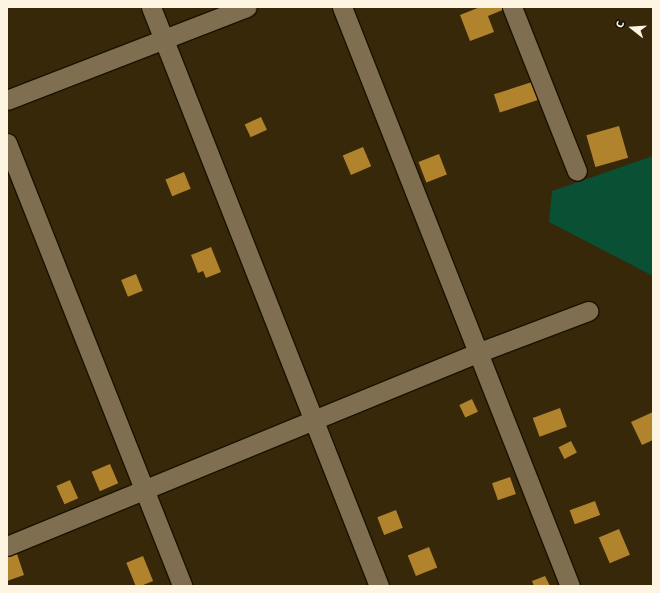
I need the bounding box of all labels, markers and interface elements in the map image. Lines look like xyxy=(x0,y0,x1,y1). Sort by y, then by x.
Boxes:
north arrow xyxy=(612,8,652,48)
text: С xyxy=(612,19,628,30)

